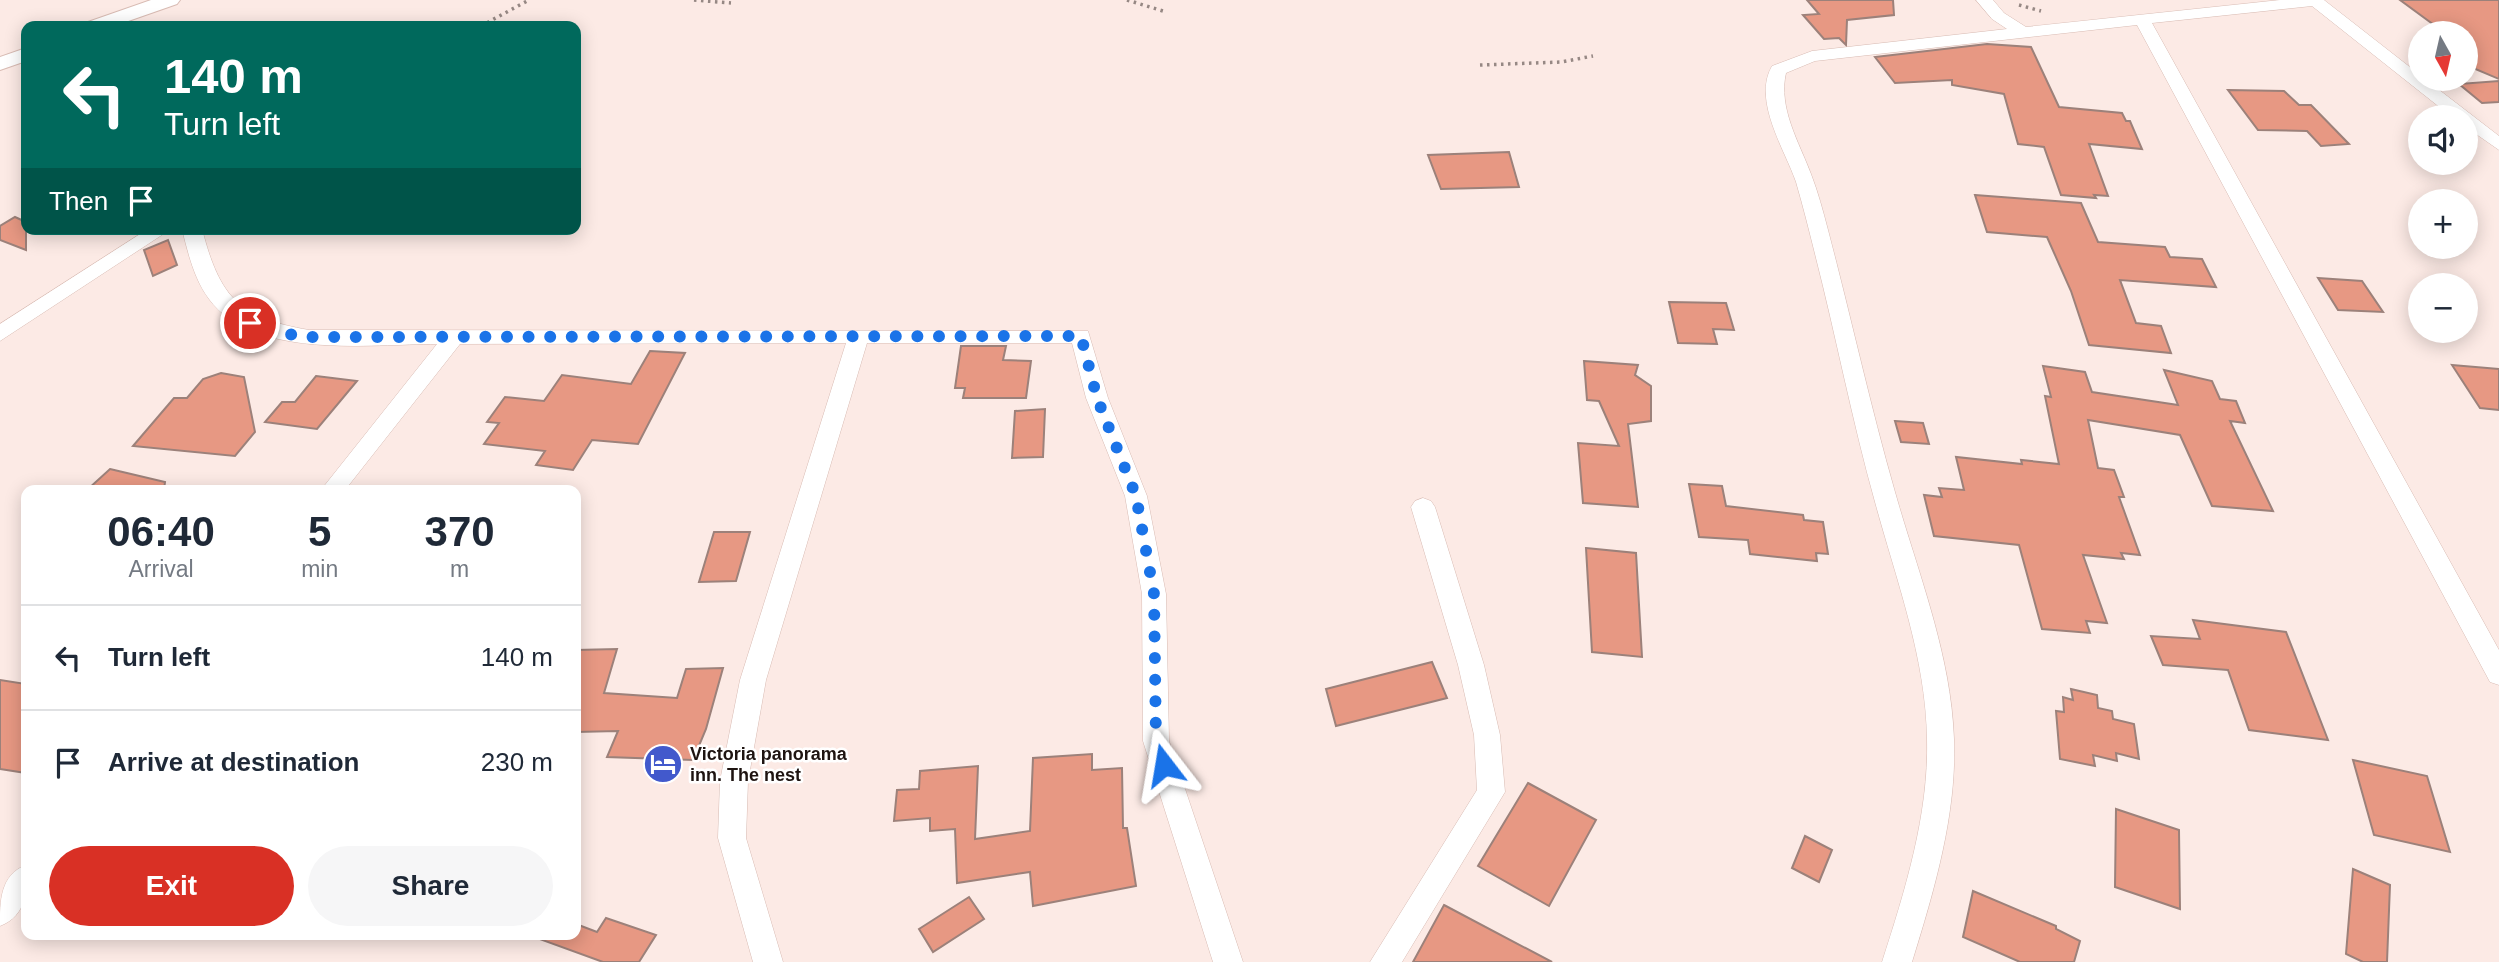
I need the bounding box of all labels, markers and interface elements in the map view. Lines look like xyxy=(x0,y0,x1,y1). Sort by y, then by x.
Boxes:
north arrow xyxy=(2408,21,2478,91)
map controls xyxy=(2408,21,2478,343)
icon: left xyxy=(49,49,140,140)
text: 140 m xyxy=(164,49,303,103)
button: sound xyxy=(2408,105,2478,175)
text: Turn left xyxy=(164,106,280,142)
icon: arrive xyxy=(122,182,160,220)
text: Then xyxy=(49,186,108,216)
button: + xyxy=(2408,189,2478,259)
button: − xyxy=(2408,273,2478,343)
pin xyxy=(220,293,280,353)
icon: arrive xyxy=(231,304,269,342)
text: 06:40 xyxy=(107,508,215,555)
text: 5 xyxy=(308,508,331,555)
text: 370 xyxy=(425,508,495,555)
text: Arrival xyxy=(128,556,194,582)
text: min xyxy=(301,556,338,582)
text: m xyxy=(450,556,469,582)
icon: left xyxy=(49,639,87,677)
text: Turn left xyxy=(108,642,210,672)
text: 140 m xyxy=(481,642,553,672)
position arrow xyxy=(1127,728,1201,802)
hotel icon: Victoria panorama inn. The nest xyxy=(642,743,684,785)
icon: arrive xyxy=(49,744,87,782)
place label: Victoria panorama inn. The nest xyxy=(690,744,848,785)
text: Arrive at destination xyxy=(108,747,359,777)
text: 230 m xyxy=(481,747,553,777)
button: Exit xyxy=(49,846,294,926)
button: Share xyxy=(308,846,553,926)

